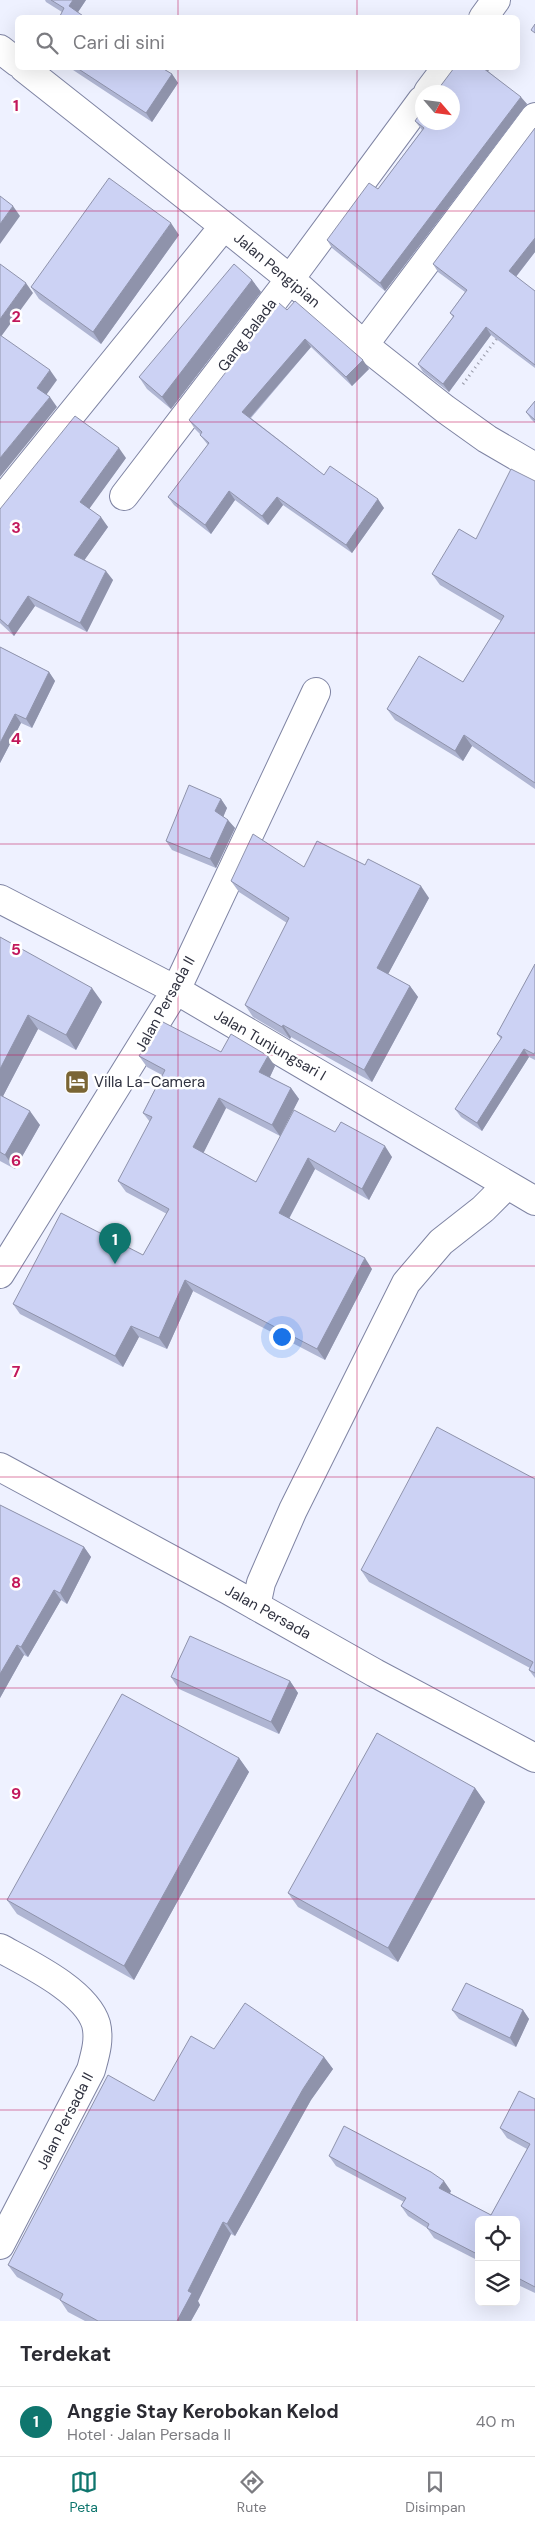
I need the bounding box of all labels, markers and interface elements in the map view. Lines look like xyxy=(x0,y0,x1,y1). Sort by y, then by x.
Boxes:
search box xyxy=(15,15,520,70)
icon: search xyxy=(33,29,61,57)
text: Cari di sini xyxy=(73,30,165,55)
north arrow xyxy=(415,85,460,130)
text: 1 xyxy=(13,95,19,116)
street label: Jalan Pengipian xyxy=(230,228,324,312)
street label: Gang Balada xyxy=(213,294,281,376)
text: 2 xyxy=(11,306,21,327)
text: 3 xyxy=(11,517,21,538)
text: 4 xyxy=(11,728,21,749)
text: 5 xyxy=(11,939,21,960)
street label: Jalan Persada II xyxy=(130,953,200,1055)
street label: Jalan Tunjungsari I xyxy=(210,1005,330,1085)
hotel icon: Villa La-Camera xyxy=(64,1069,90,1095)
place label: Villa La-Camera xyxy=(94,1072,205,1092)
text: 6 xyxy=(11,1150,21,1171)
pin: 1 xyxy=(99,1223,131,1264)
your location xyxy=(269,1324,295,1350)
text: 7 xyxy=(12,1361,21,1382)
text: 8 xyxy=(11,1572,21,1593)
street label: Jalan Persada xyxy=(221,1580,315,1644)
text: 9 xyxy=(11,1783,21,1804)
street label: Jalan Persada II xyxy=(32,2069,98,2173)
map controls xyxy=(475,2216,520,2306)
button: locate xyxy=(475,2216,520,2261)
button: layers xyxy=(475,2261,520,2306)
text: Terdekat xyxy=(20,2340,111,2368)
text: Anggie Stay Kerobokan Kelod xyxy=(67,2399,339,2424)
text: 1 xyxy=(33,2411,39,2432)
text: 40 m xyxy=(476,2411,515,2432)
text: Hotel · Jalan Persada II xyxy=(67,2424,231,2445)
tab: Peta xyxy=(69,2468,98,2516)
tab: Rute xyxy=(237,2468,266,2516)
tab: Disimpan xyxy=(405,2468,466,2516)

